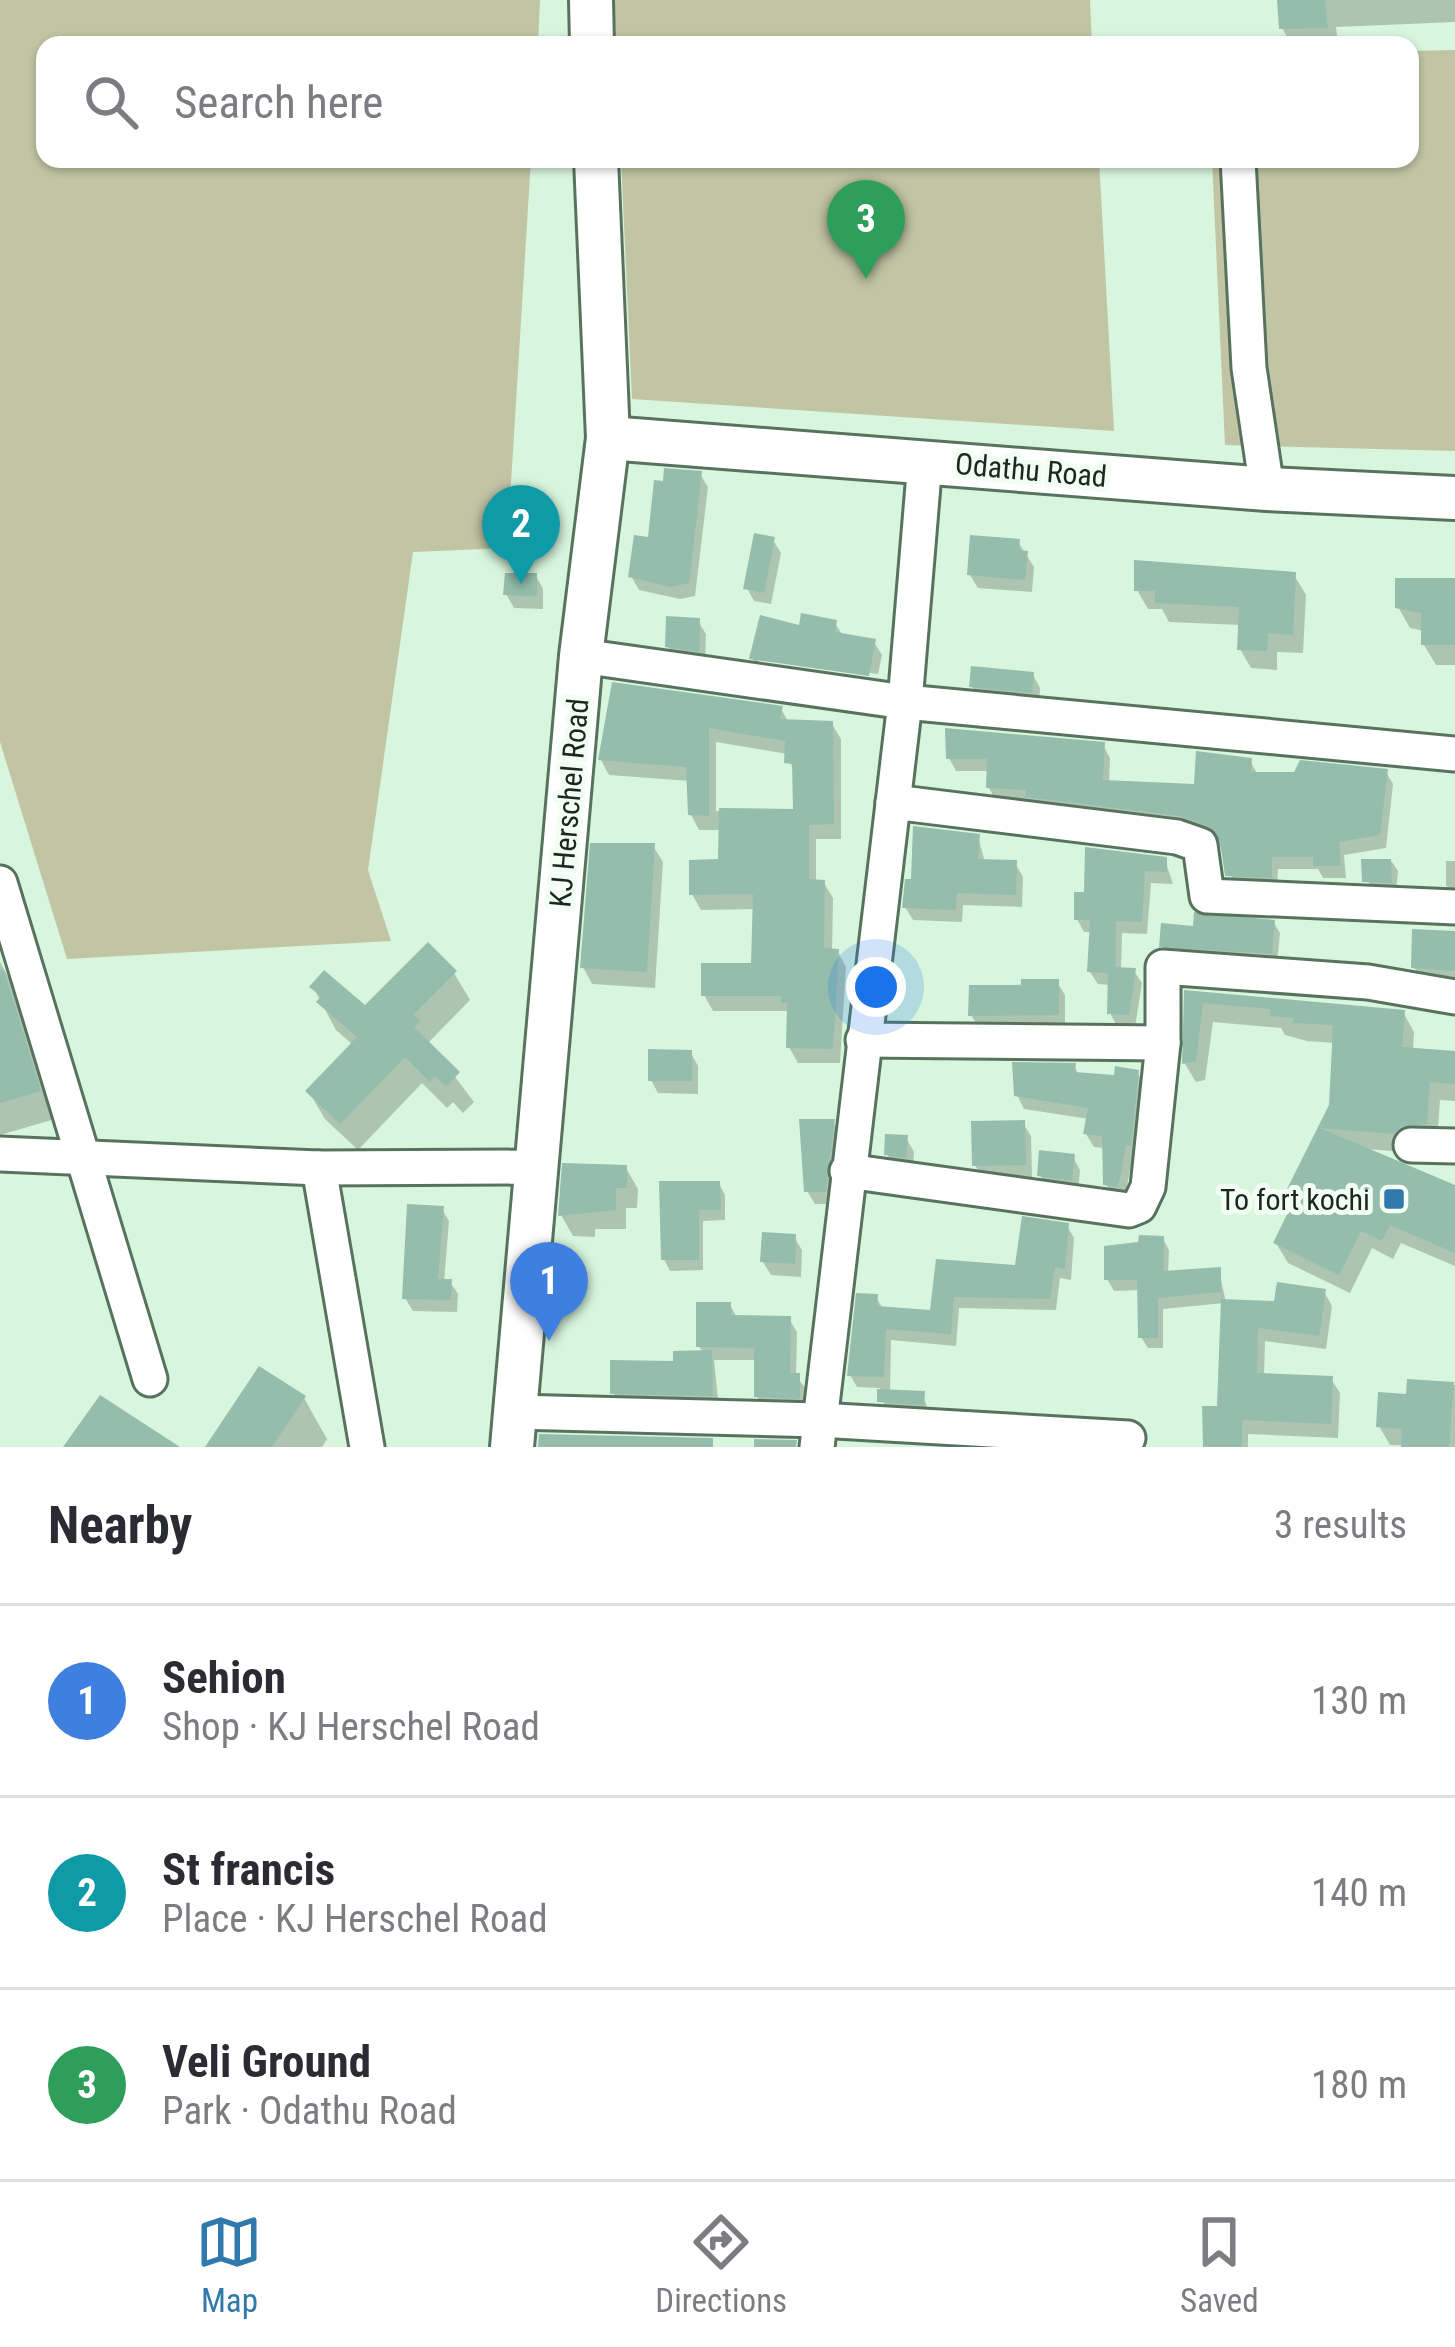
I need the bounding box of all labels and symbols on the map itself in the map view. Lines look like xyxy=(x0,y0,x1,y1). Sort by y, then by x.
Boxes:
pin: 3 xyxy=(827,180,905,279)
street label: Odathu Road xyxy=(954,446,1108,494)
pin: 2 xyxy=(482,485,560,584)
street label: KJ Herschel Road xyxy=(542,697,596,909)
your location xyxy=(846,957,906,1017)
place label: To fort kochi xyxy=(1220,1182,1370,1217)
marker: To fort kochi xyxy=(1381,1186,1407,1212)
pin: 1 xyxy=(510,1242,588,1341)

